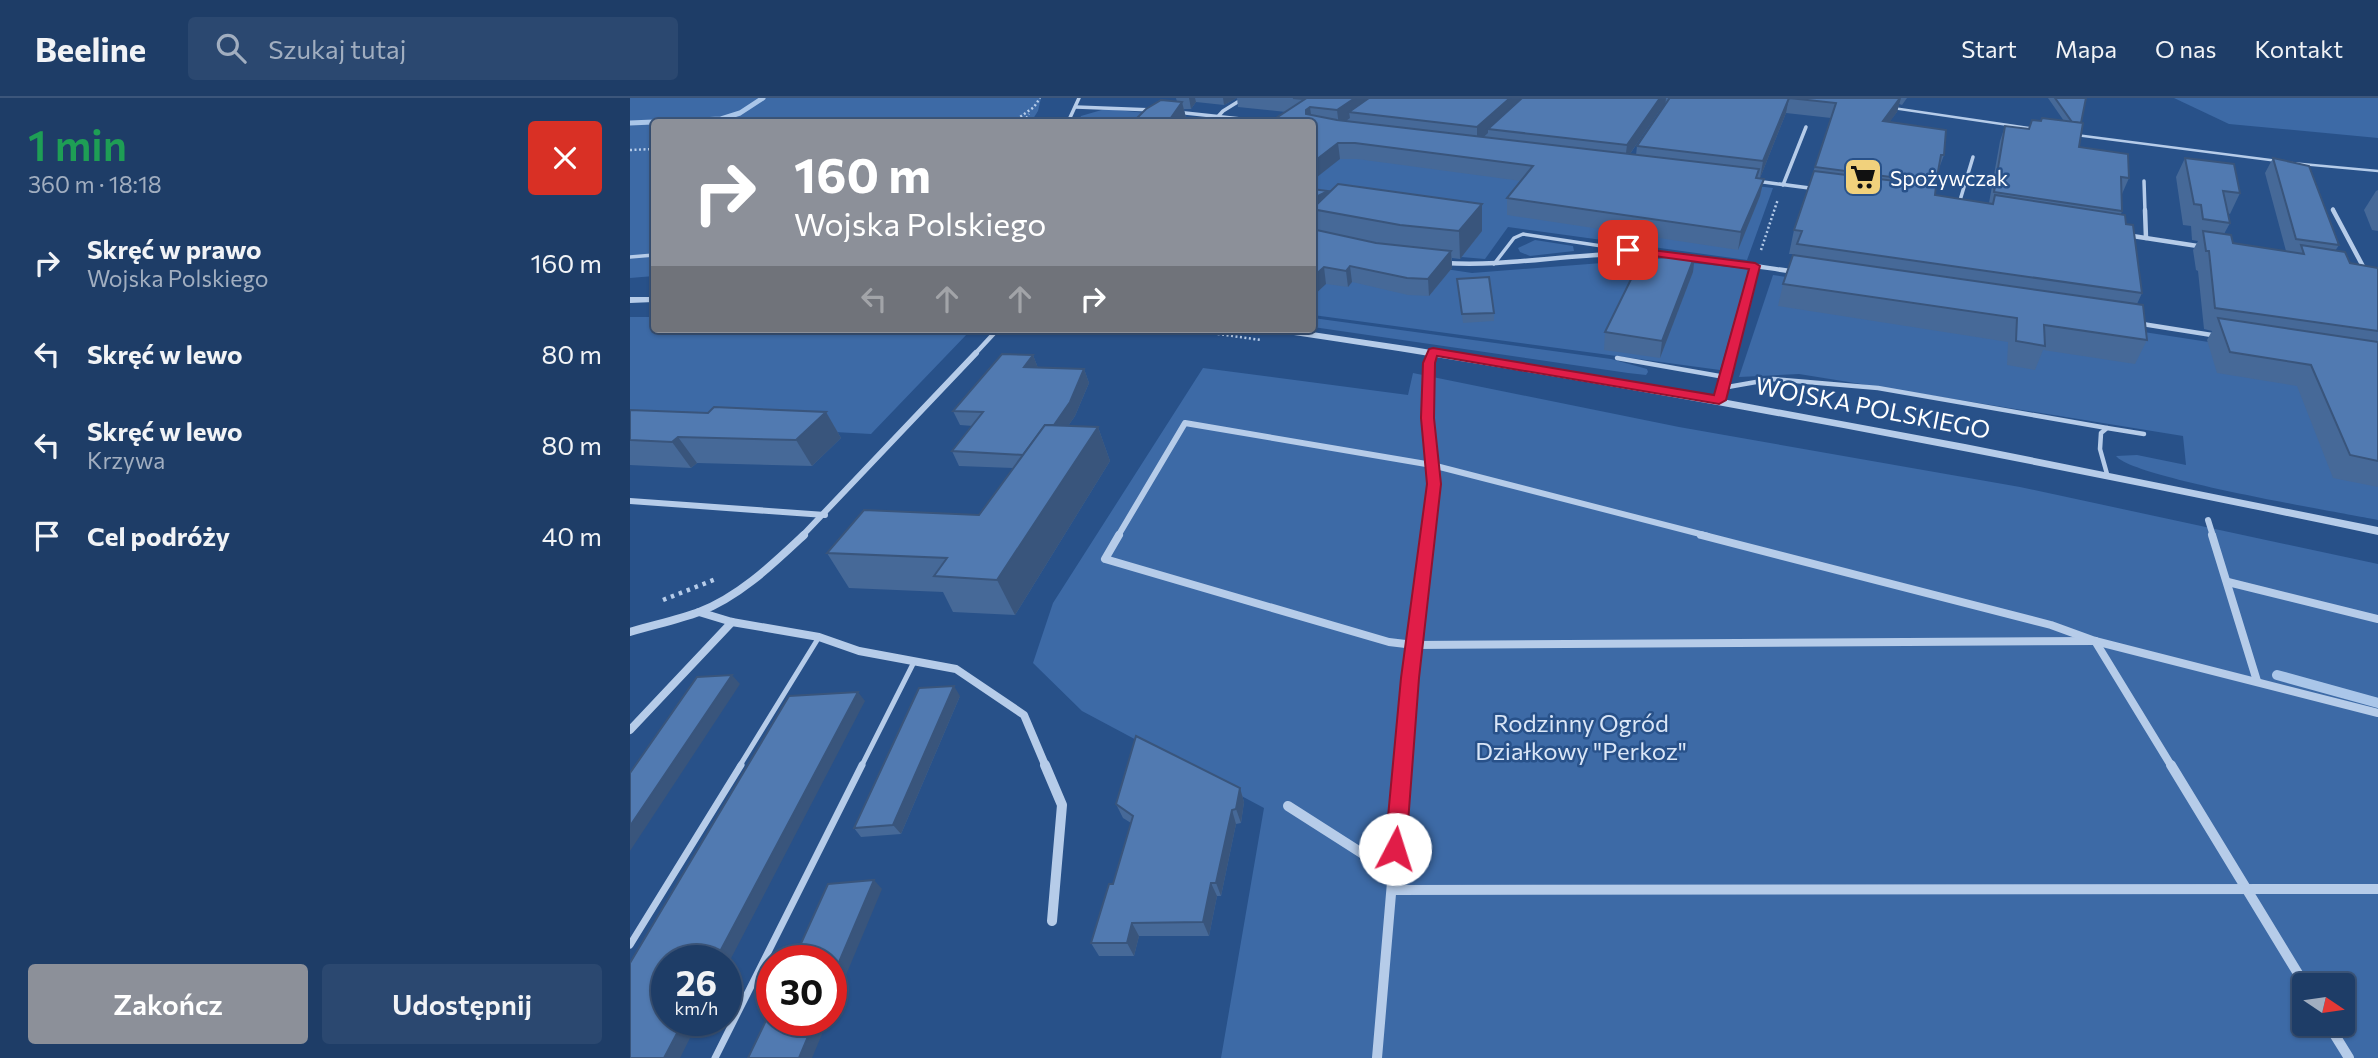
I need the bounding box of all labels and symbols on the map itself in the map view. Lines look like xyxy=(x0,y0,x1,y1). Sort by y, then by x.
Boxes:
supermarket icon: Spożywczak xyxy=(1842,156,1884,198)
place label: Spożywczak xyxy=(1890,165,2008,190)
pin xyxy=(1598,220,1658,280)
street label: WOJSKA POLSKIEGO xyxy=(1753,370,1993,444)
park label: Rodzinny Ogród Działkowy "Perkoz" xyxy=(1475,708,1687,765)
position arrow xyxy=(1358,812,1432,886)
speed limit sign: 30 xyxy=(756,945,847,1036)
north arrow xyxy=(2292,973,2356,1036)

